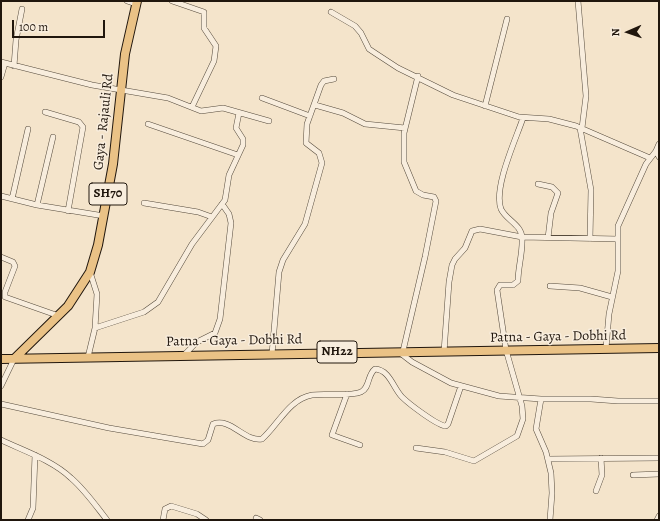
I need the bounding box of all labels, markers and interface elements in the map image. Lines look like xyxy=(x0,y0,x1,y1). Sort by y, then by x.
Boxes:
scale bar xyxy=(14,12,107,38)
north arrow xyxy=(608,12,648,52)
text: 100 m xyxy=(19,19,48,35)
text: N xyxy=(608,28,623,37)
street label: Gaya - Rajauli Rd xyxy=(91,73,117,171)
road number: SH70 xyxy=(89,183,127,205)
street label: Patna - Gaya - Dobhi Rd xyxy=(490,327,626,347)
street label: Patna - Gaya - Dobhi Rd xyxy=(166,331,302,351)
road number: NH22 xyxy=(317,341,357,363)

